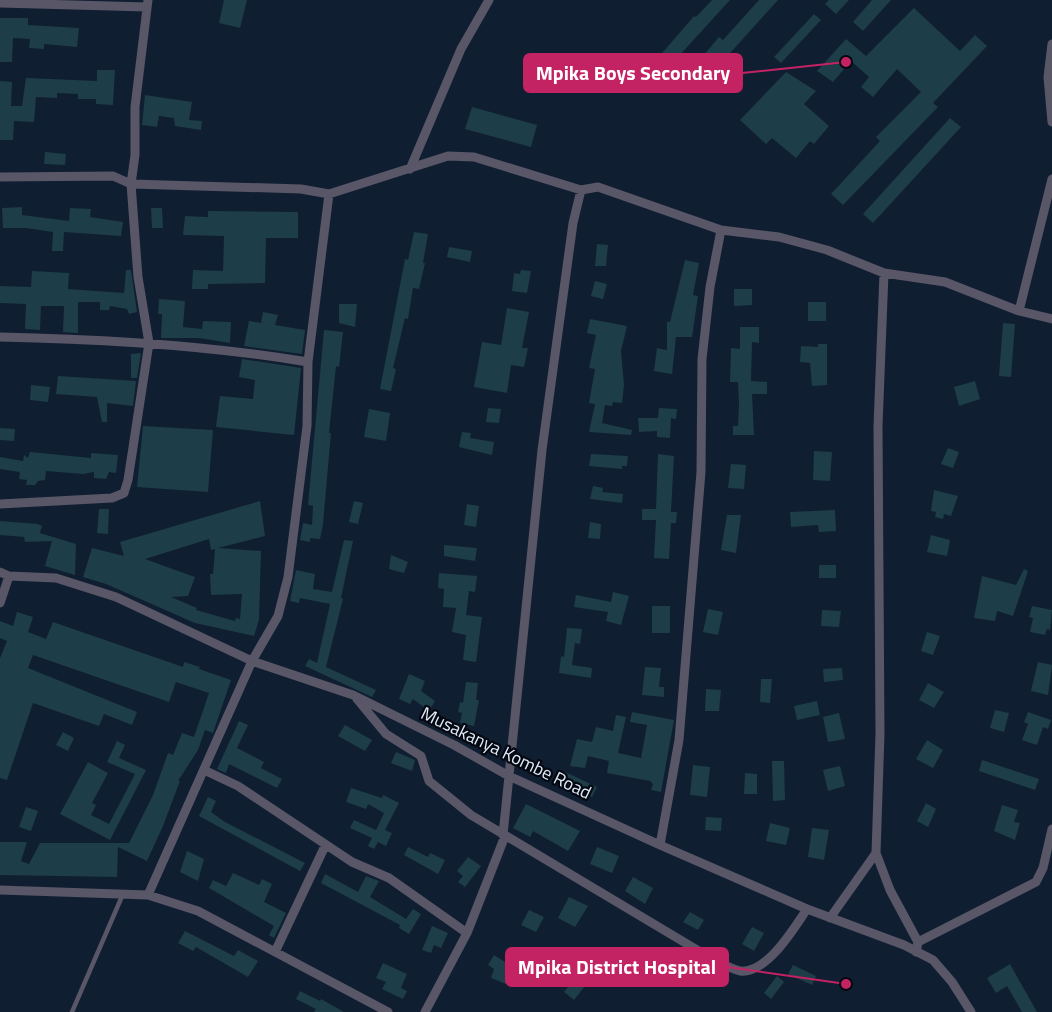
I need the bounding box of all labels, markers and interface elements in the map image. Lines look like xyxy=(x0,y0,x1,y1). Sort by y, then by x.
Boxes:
callout: Mpika Boys Secondary xyxy=(524,54,742,92)
text: Mpika Boys Secondary xyxy=(536,57,730,88)
street label: Musakanya Kombe Road xyxy=(416,699,596,806)
callout: Mpika District Hospital xyxy=(506,948,728,986)
text: Mpika District Hospital xyxy=(518,951,716,982)

